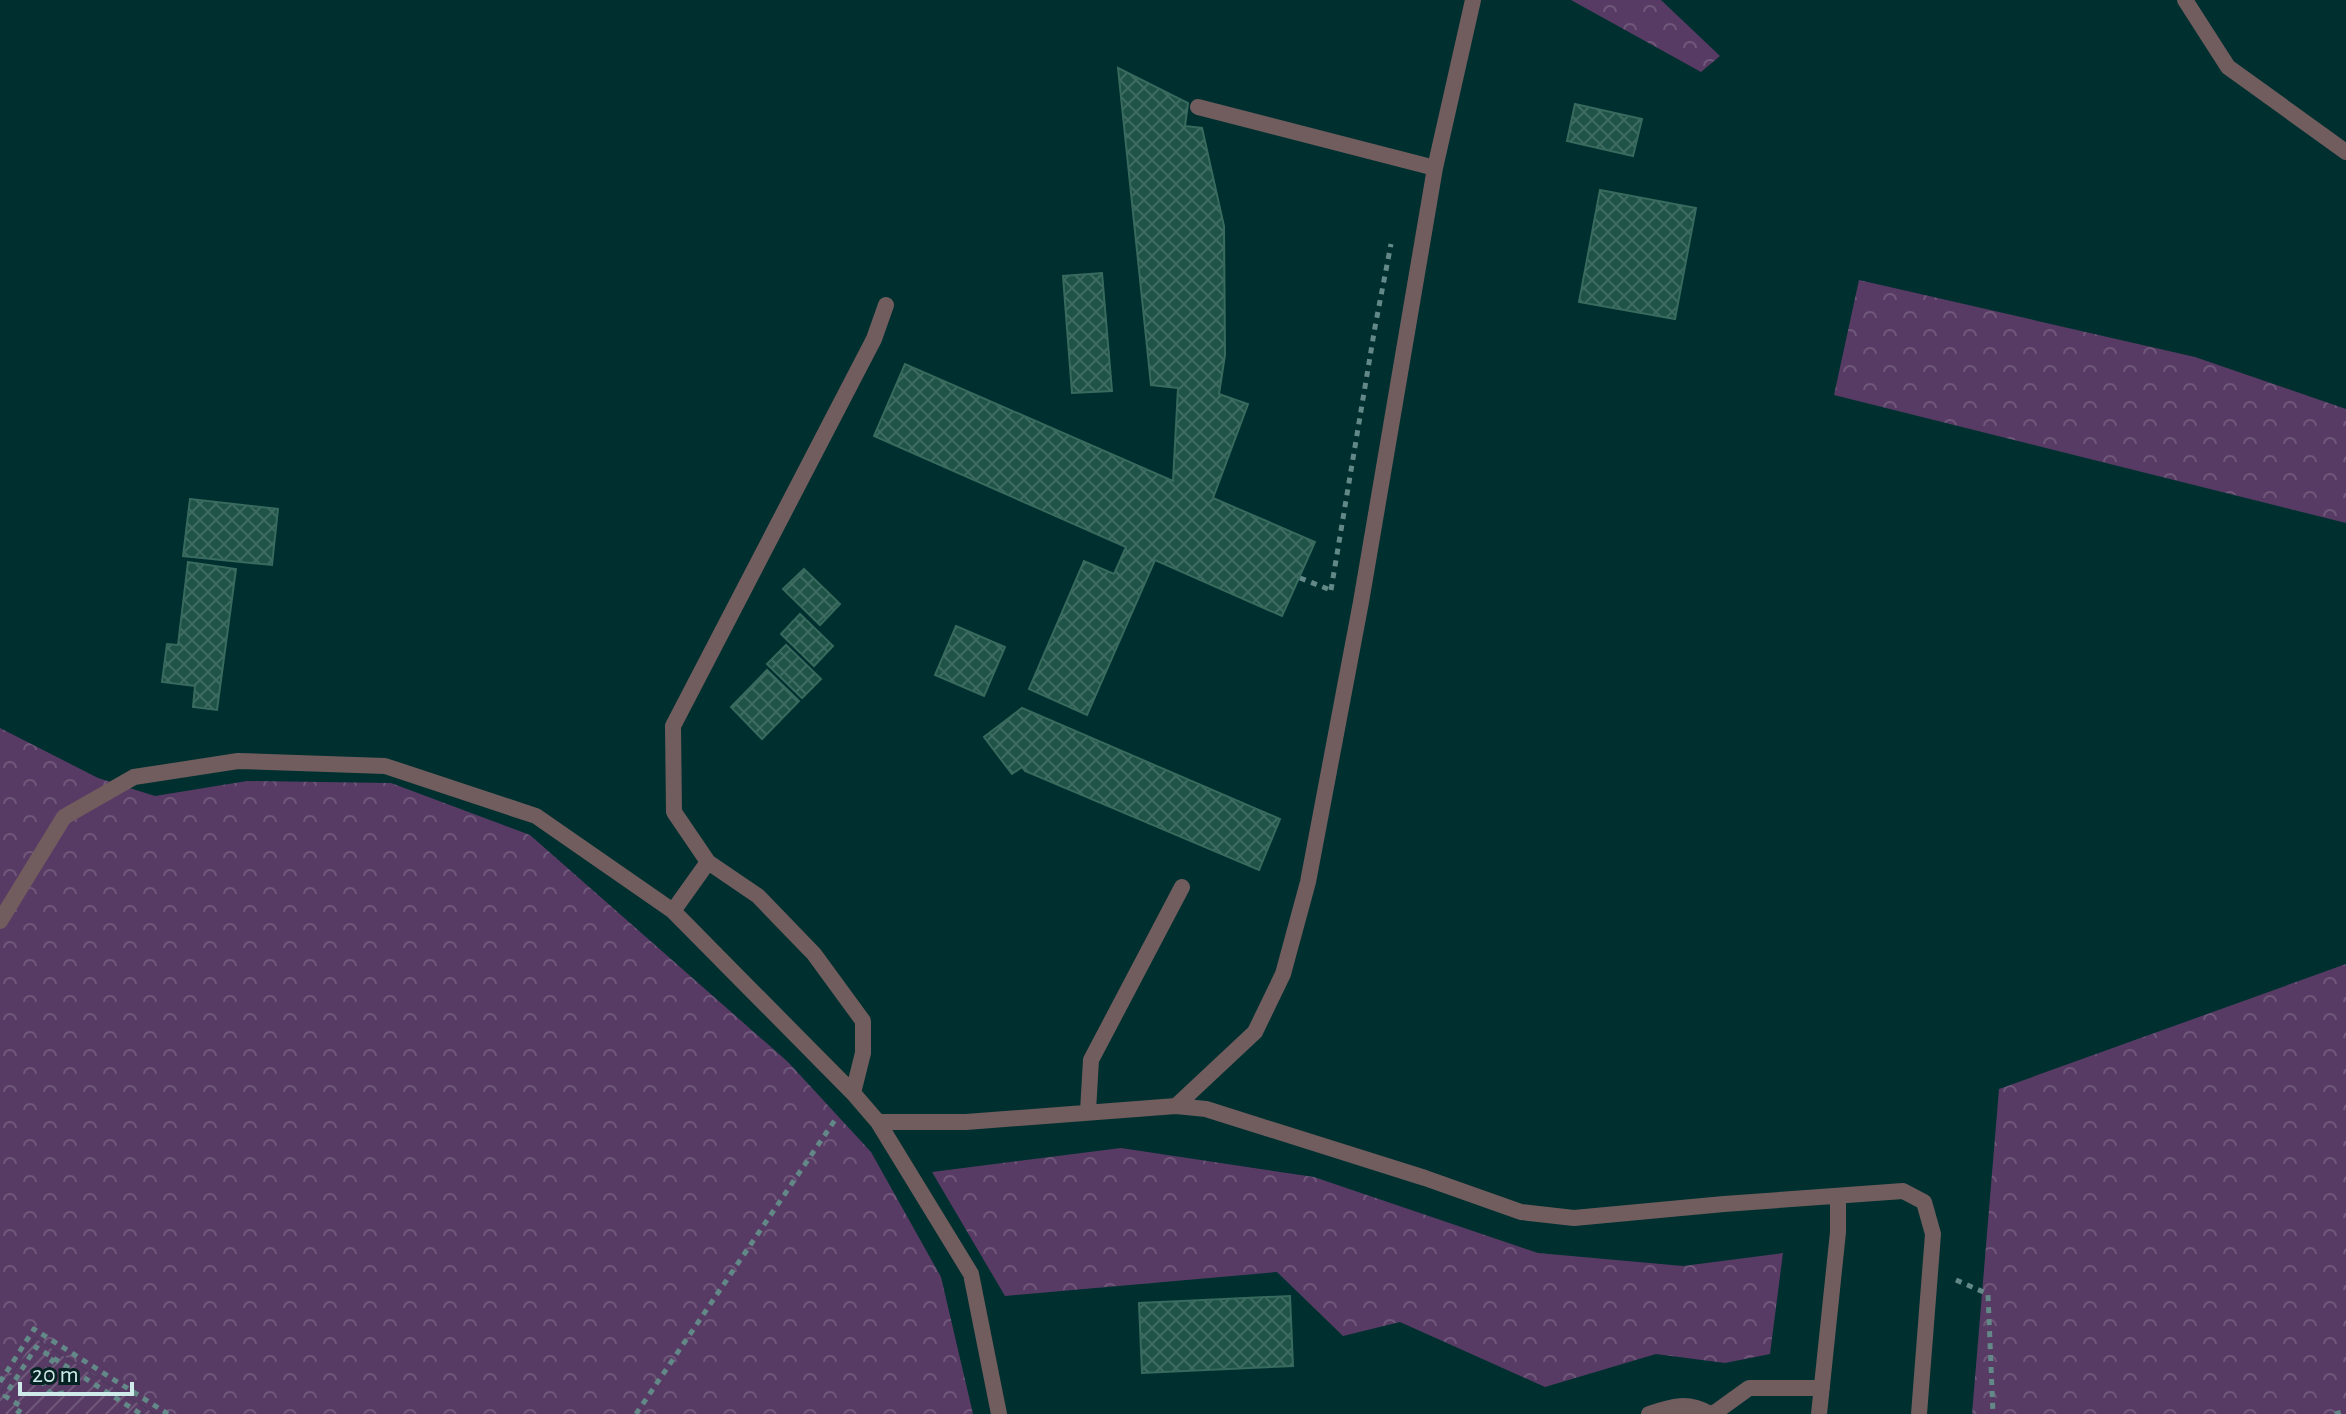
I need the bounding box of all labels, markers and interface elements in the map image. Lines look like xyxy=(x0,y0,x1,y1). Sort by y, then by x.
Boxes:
scale bar xyxy=(20,1346,132,1396)
text: 20 m xyxy=(32,1363,79,1387)

